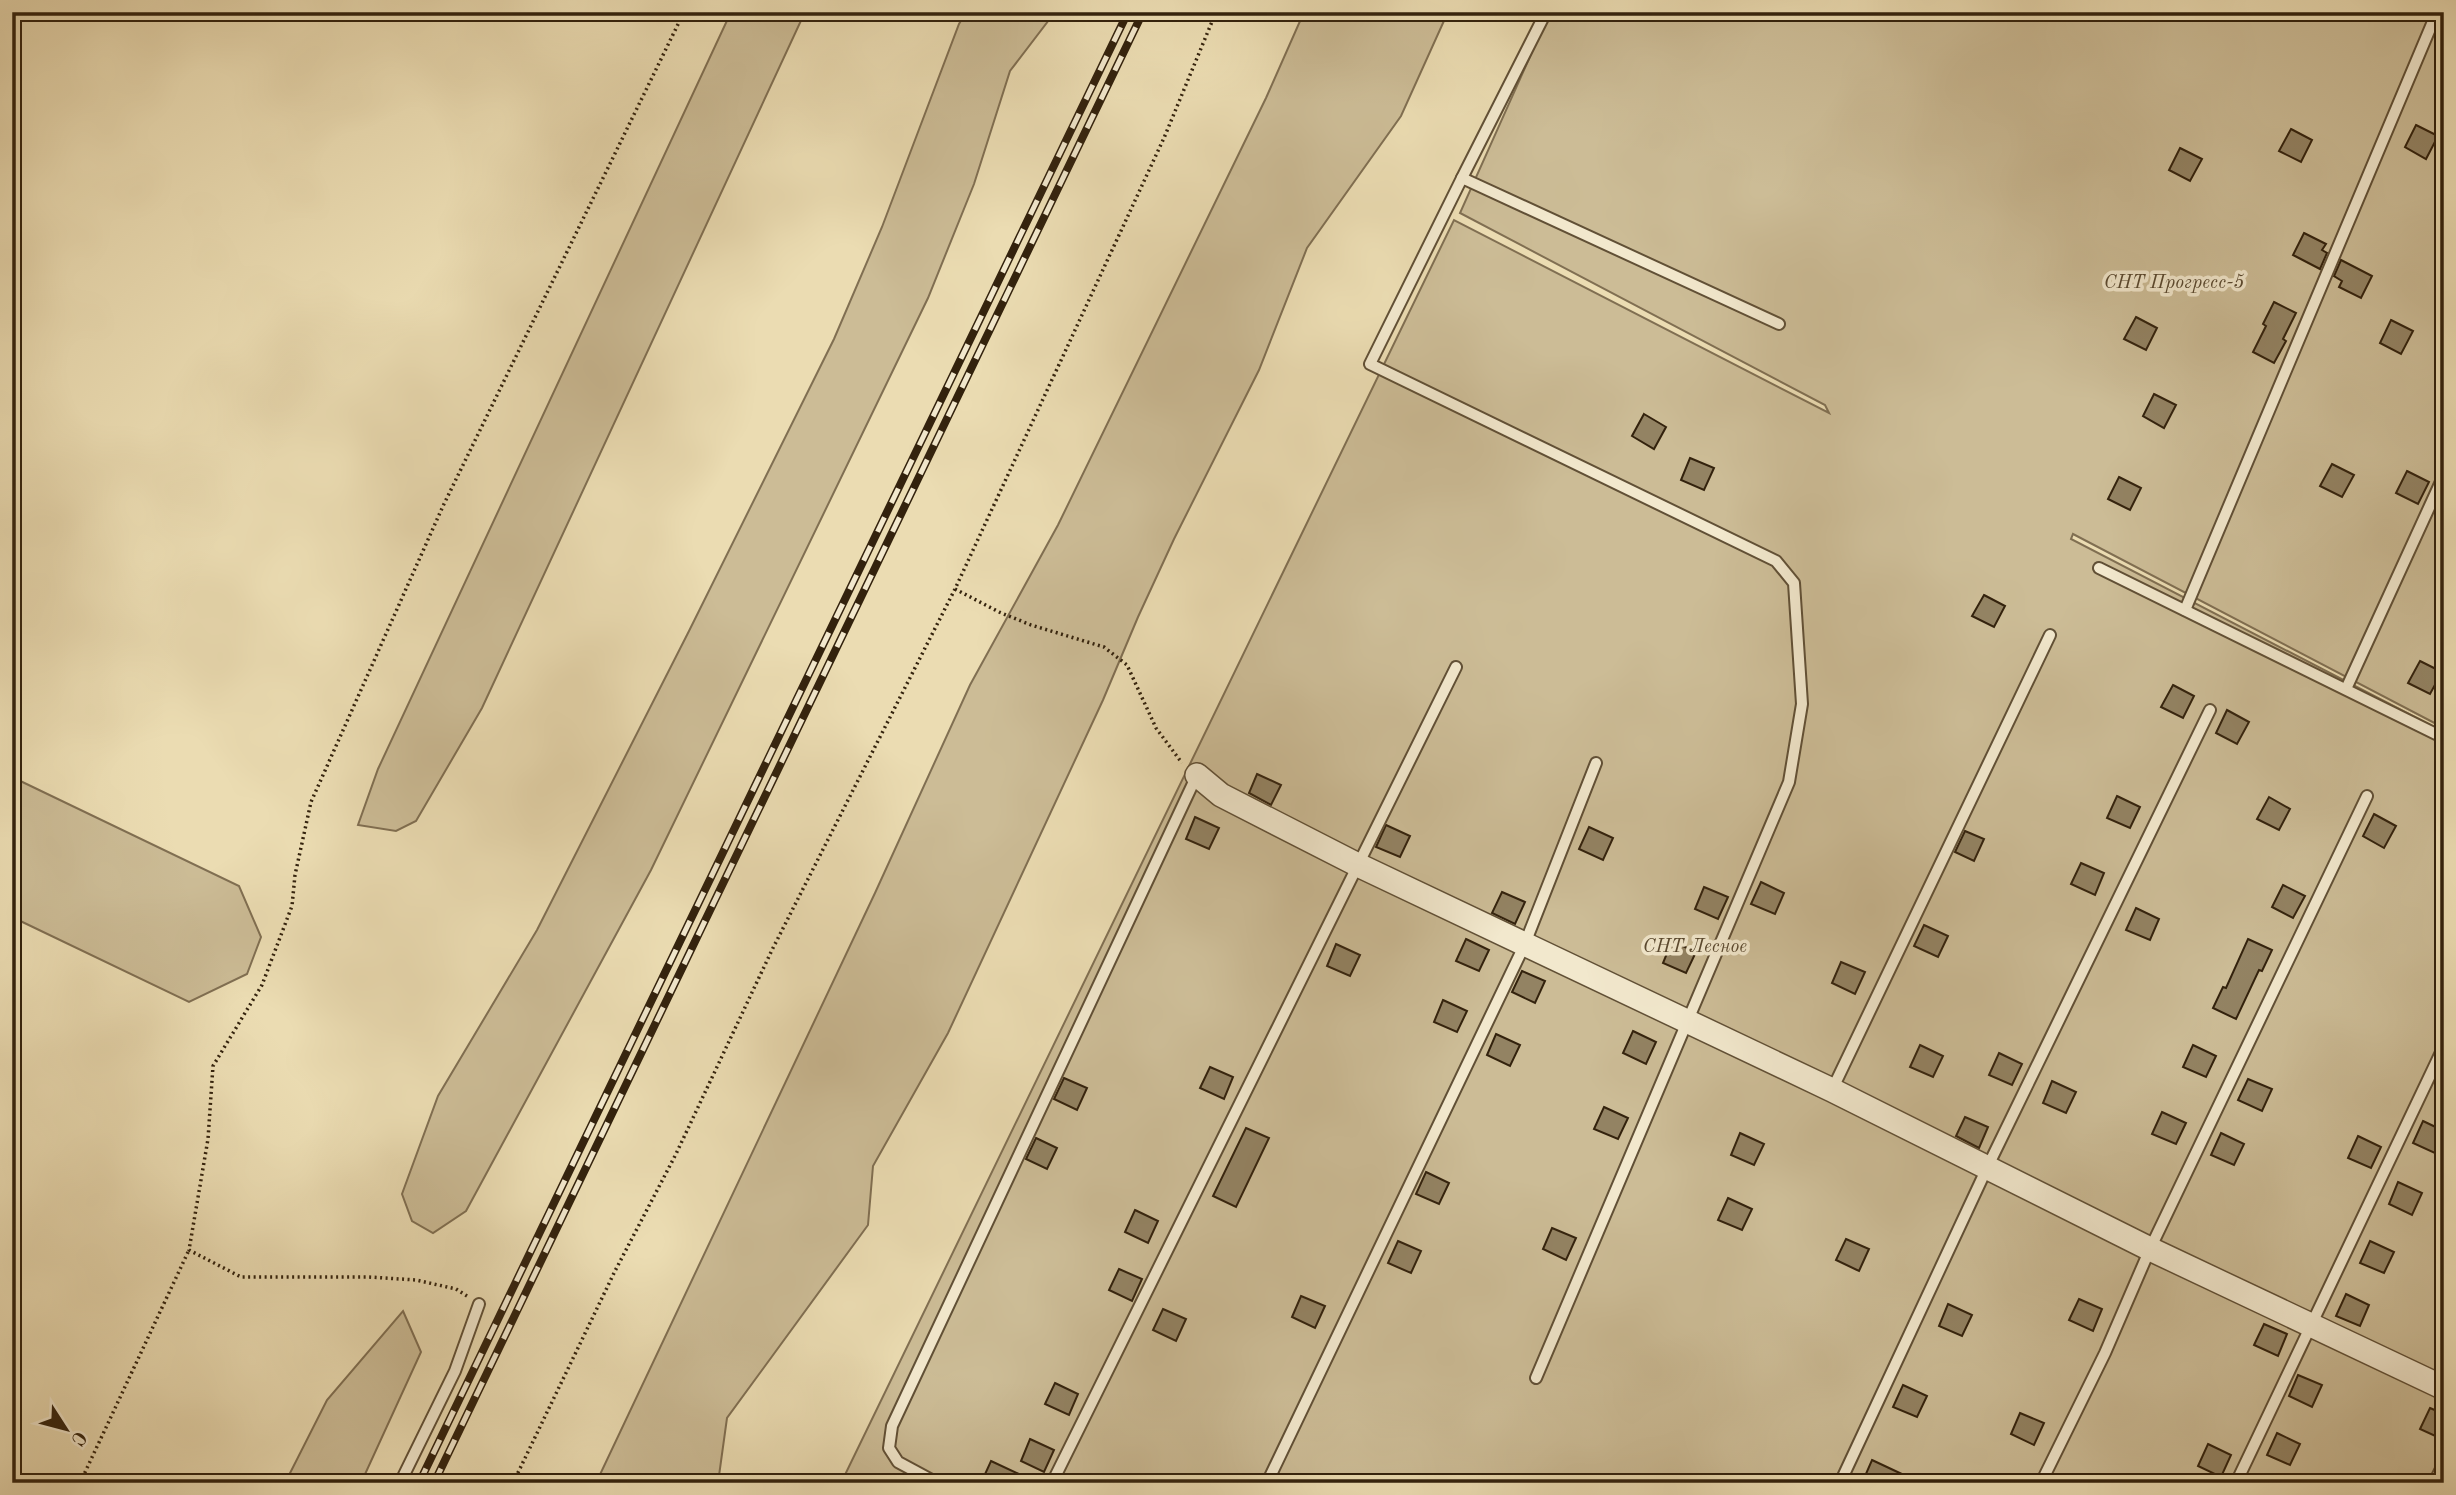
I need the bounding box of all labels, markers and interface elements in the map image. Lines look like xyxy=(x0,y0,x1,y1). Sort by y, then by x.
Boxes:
park label: СНТ Прогресс-5 xyxy=(2104,273,2244,293)
park label: СНТ Лесное xyxy=(1643,938,1747,957)
north arrow xyxy=(32,1394,102,1464)
text: С xyxy=(66,1427,89,1448)

